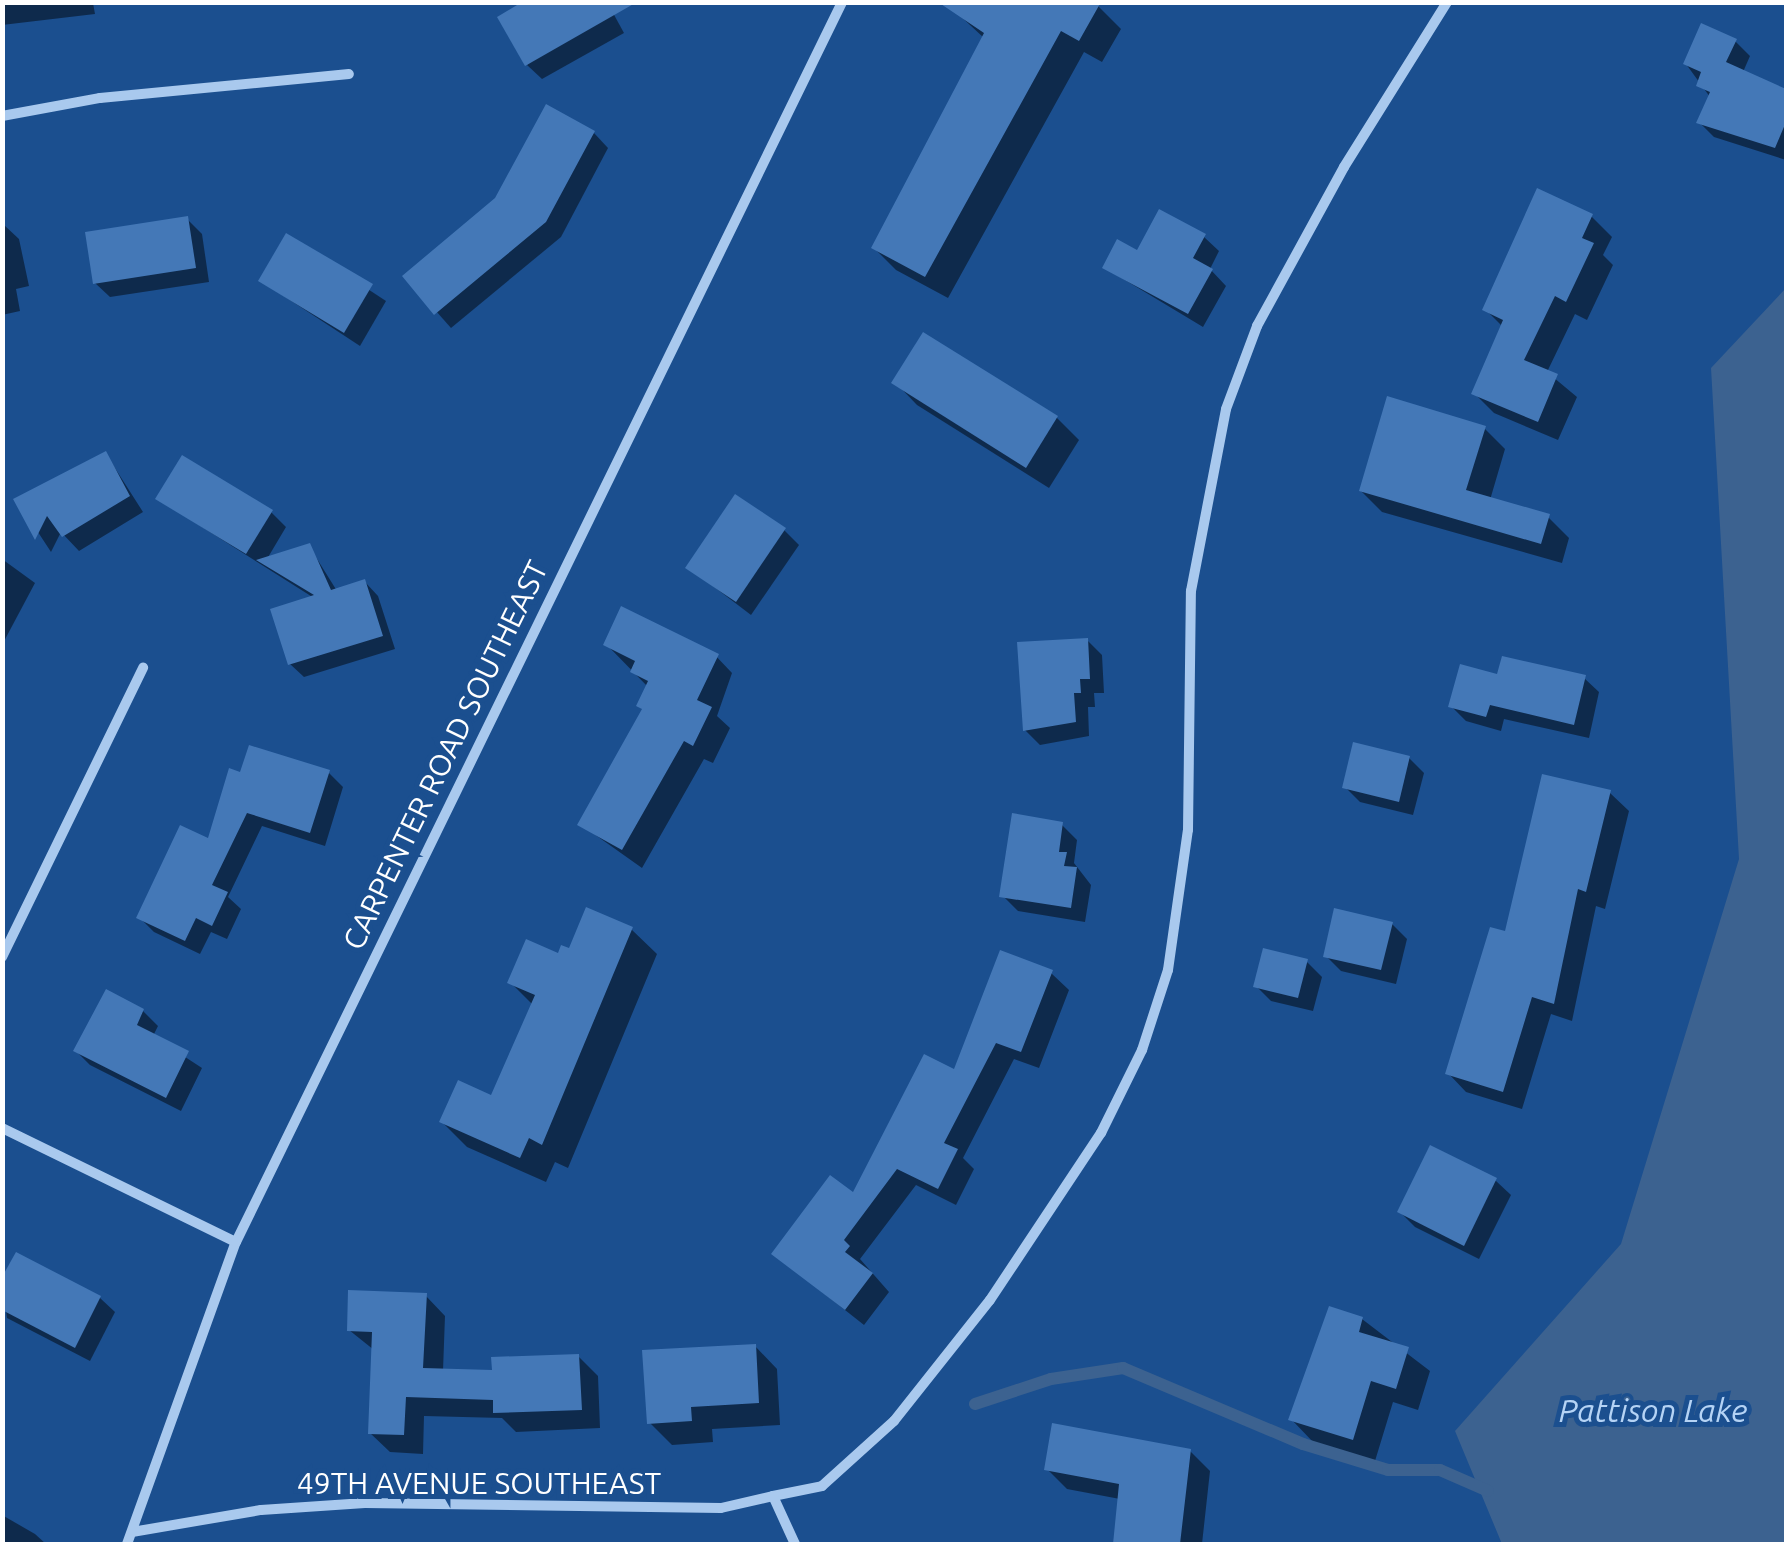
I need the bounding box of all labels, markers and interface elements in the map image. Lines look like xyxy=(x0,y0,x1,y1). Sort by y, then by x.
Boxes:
street label: CARPENTER ROAD SOUTHEAST xyxy=(335,555,555,955)
water label: Pattison Lake xyxy=(1559,1391,1747,1429)
street label: 49TH AVENUE SOUTHEAST xyxy=(297,1465,661,1501)

